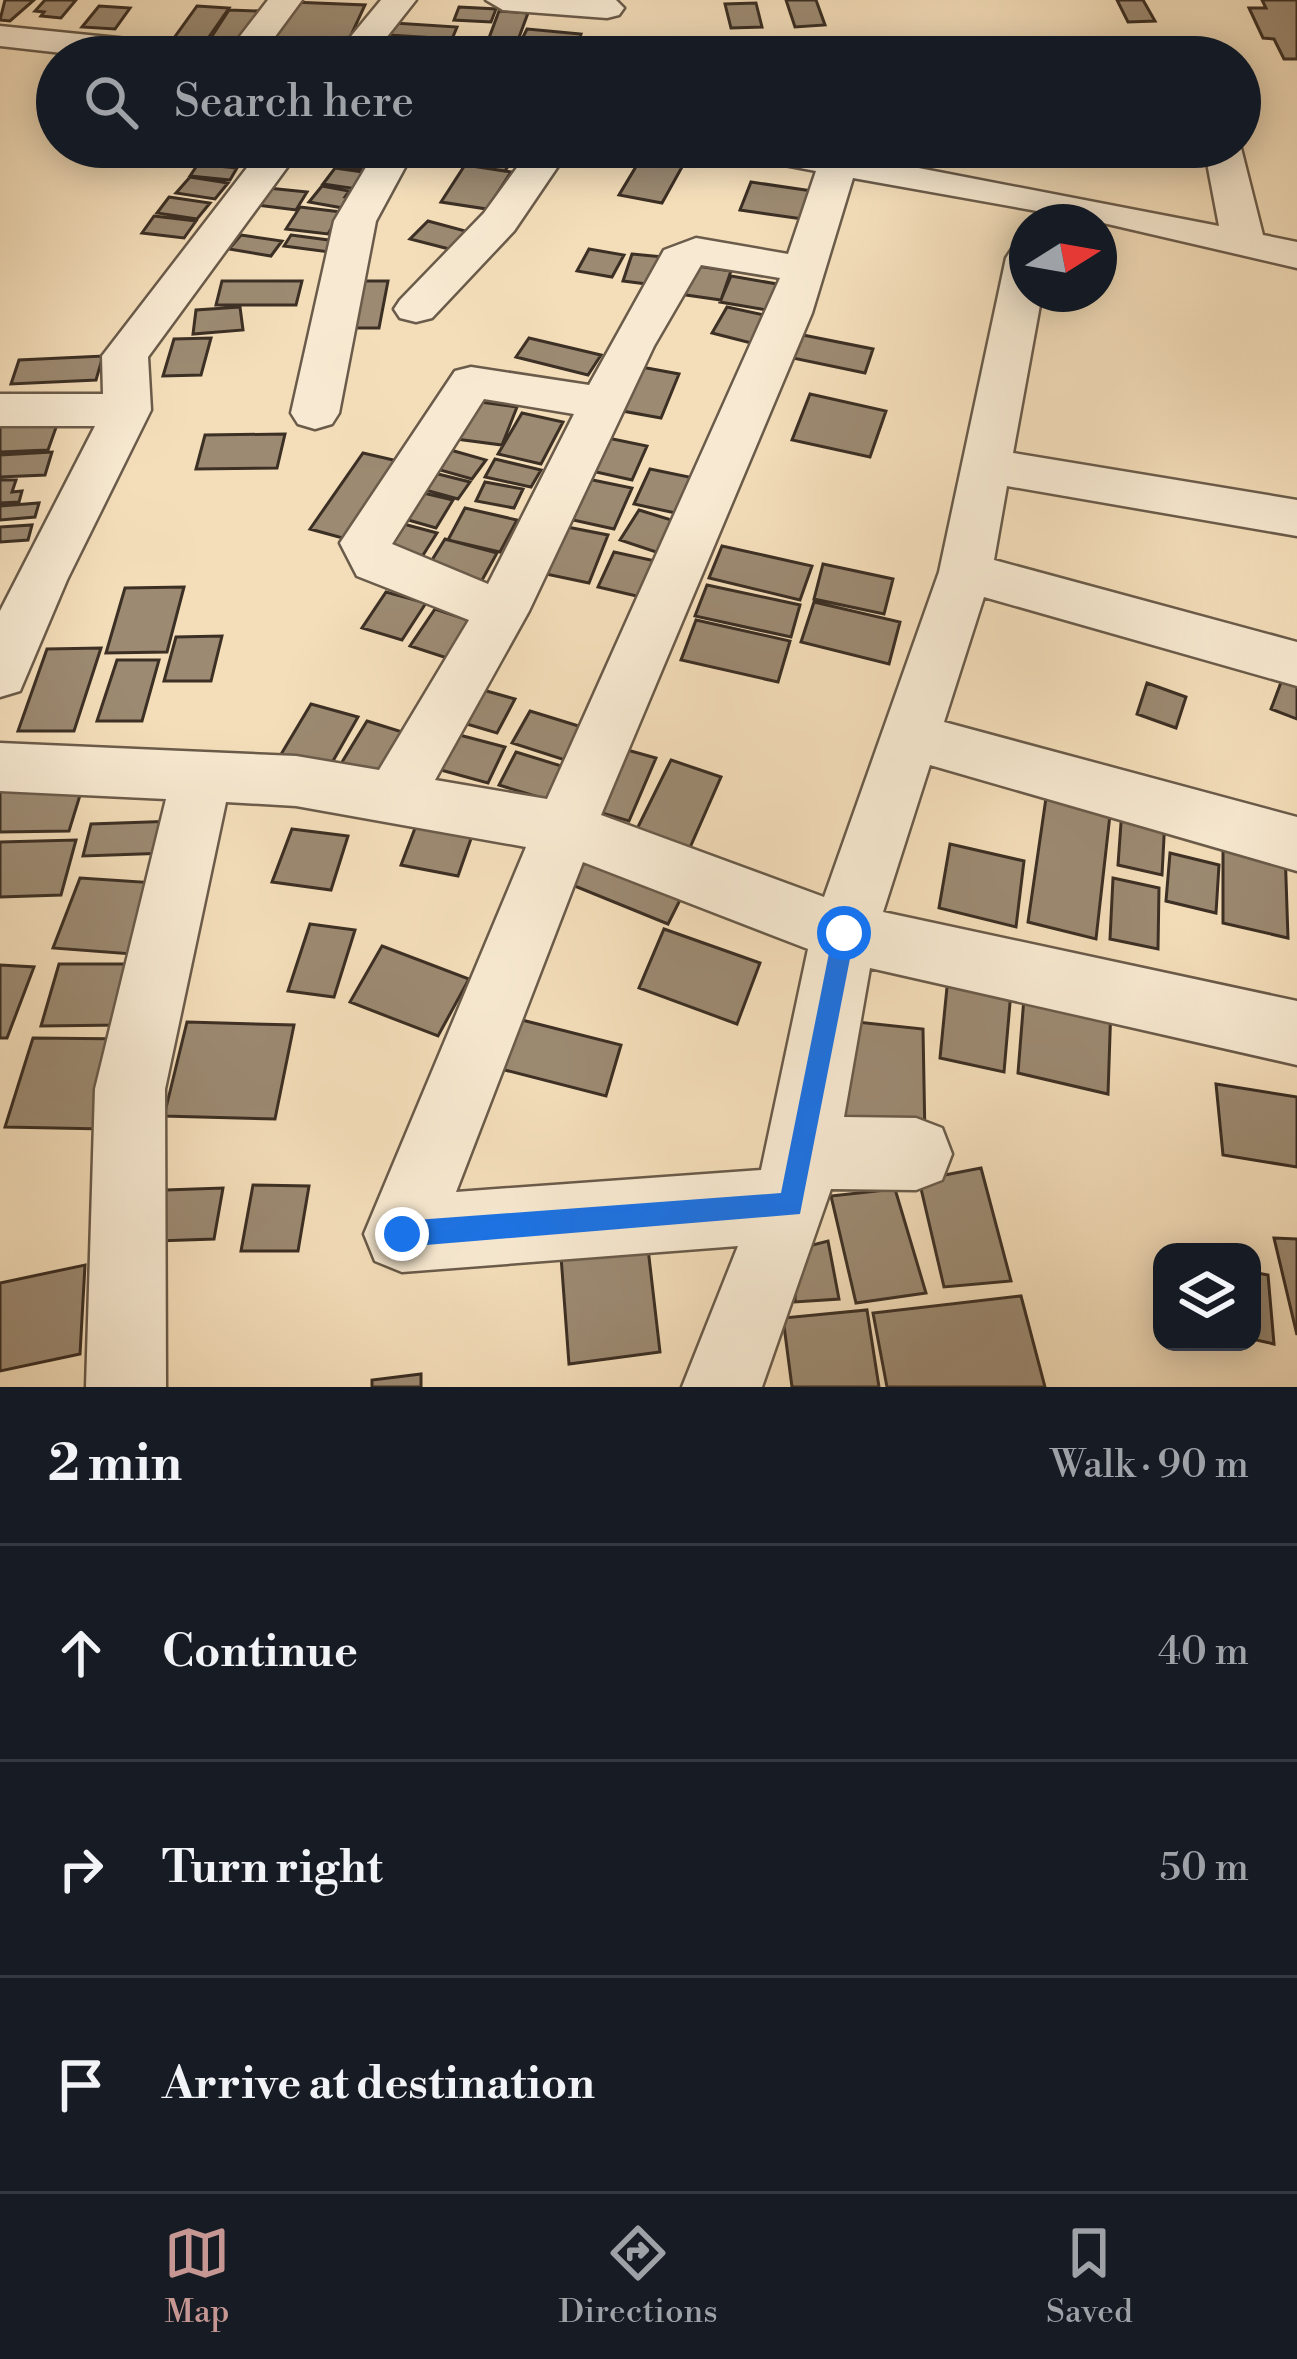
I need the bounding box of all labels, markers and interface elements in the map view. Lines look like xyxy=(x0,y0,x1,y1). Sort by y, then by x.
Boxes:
search box xyxy=(36,36,1261,168)
icon: search xyxy=(78,69,144,135)
text: Search here xyxy=(174,74,414,131)
north arrow xyxy=(1009,204,1117,312)
route start xyxy=(817,906,871,960)
route end xyxy=(375,1207,429,1261)
map controls xyxy=(1153,1243,1261,1351)
button: layers xyxy=(1153,1243,1261,1351)
text: 2 min xyxy=(48,1433,182,1497)
text: Walk · 90 m xyxy=(1050,1441,1249,1490)
icon: ahead xyxy=(48,1620,114,1686)
text: Continue xyxy=(162,1624,358,1681)
text: 40 m xyxy=(1158,1628,1249,1677)
icon: right xyxy=(48,1836,114,1902)
text: Turn right xyxy=(162,1840,383,1897)
text: 50 m xyxy=(1159,1844,1249,1893)
icon: arrive xyxy=(48,2052,114,2118)
text: Arrive at destination xyxy=(162,2056,595,2113)
tab: Map xyxy=(164,2220,230,2333)
tab: Directions xyxy=(559,2220,718,2333)
tab: Saved xyxy=(1046,2220,1133,2333)

